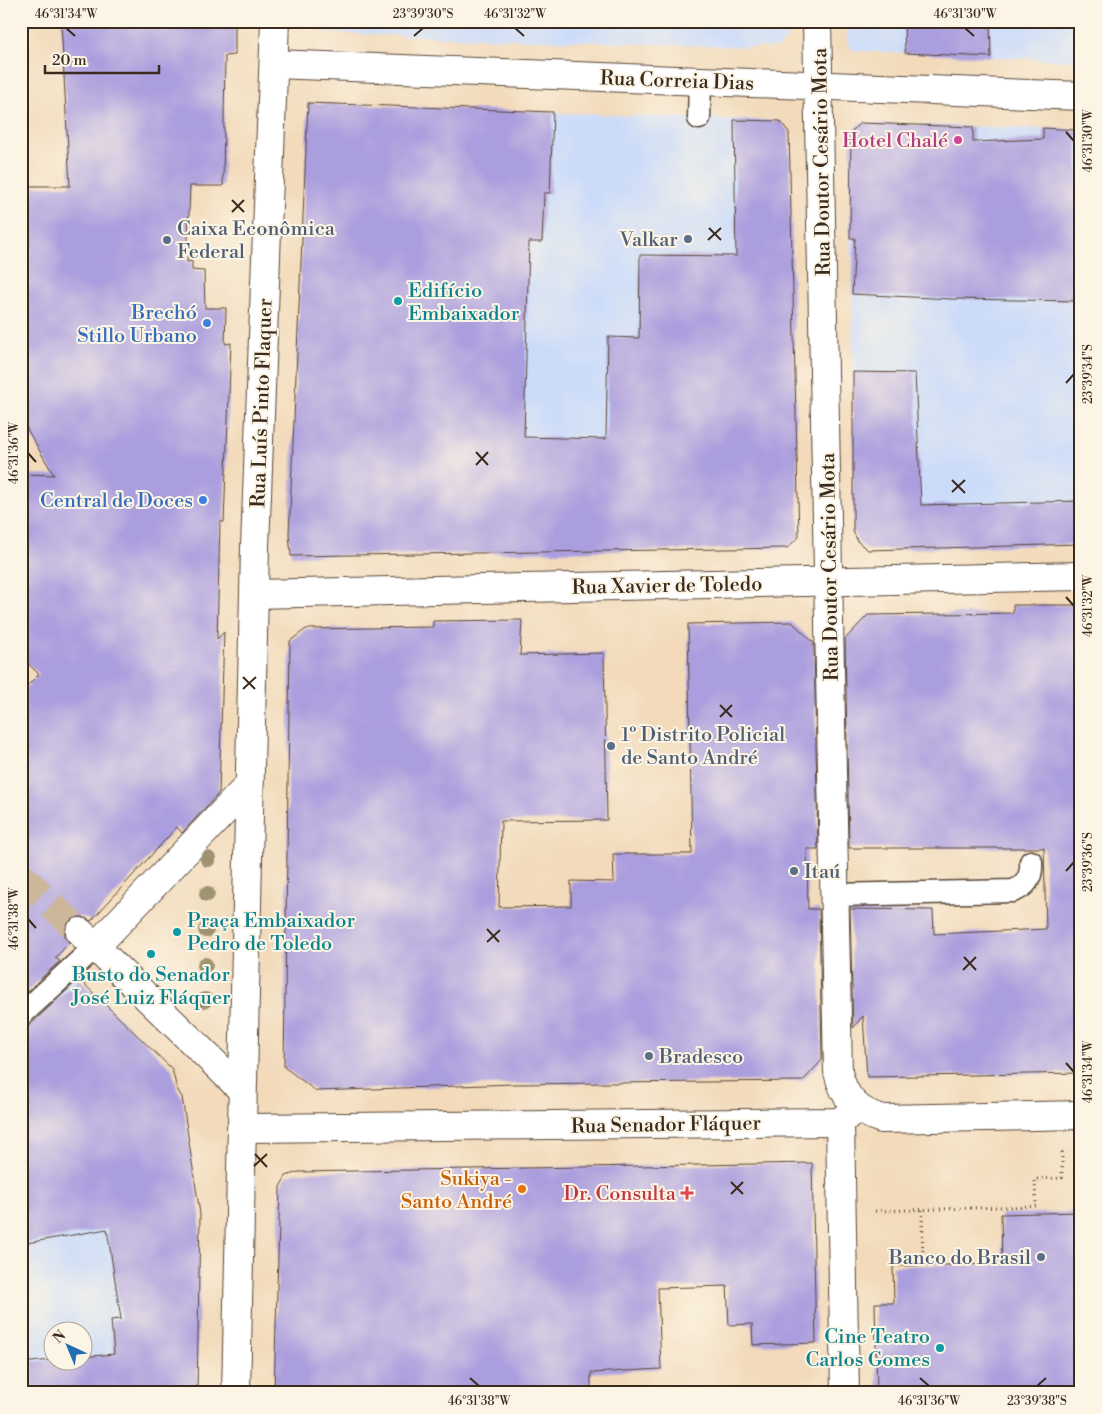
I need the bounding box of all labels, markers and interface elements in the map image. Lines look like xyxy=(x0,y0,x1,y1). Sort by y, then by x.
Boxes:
text: 46°31'34"W xyxy=(35,7,98,22)
text: 23°39'30"S xyxy=(393,7,453,22)
text: 46°31'32"W xyxy=(484,7,547,22)
text: 46°31'30"W xyxy=(933,7,998,22)
scale bar xyxy=(45,42,159,74)
street label: Rua Doutor Cesário Mota xyxy=(808,47,837,276)
text: 20 m xyxy=(52,51,87,70)
street label: Rua Correia Dias xyxy=(600,66,754,97)
text: 46°31'30"W xyxy=(1081,108,1096,173)
place label: Hotel Chalé xyxy=(842,129,948,154)
marker: Hotel Chalé xyxy=(952,134,964,146)
place label: Caixa Econômica Federal xyxy=(177,217,336,265)
place label: Valkar xyxy=(619,228,678,253)
marker: Valkar xyxy=(682,233,694,245)
marker: Caixa Econômica Federal xyxy=(161,234,173,246)
place label: Edifício Embaixador xyxy=(408,279,520,327)
marker: Edifício Embaixador xyxy=(392,295,404,307)
street label: Rua Luís Pinto Flaquer xyxy=(246,297,279,508)
place label: Brechó Stillo Urbano xyxy=(77,301,197,349)
marker: Brechó Stillo Urbano xyxy=(201,317,213,329)
text: 23°39'34"S xyxy=(1081,344,1096,404)
text: 46°31'36"W xyxy=(7,421,22,484)
street label: Rua Doutor Cesário Mota xyxy=(816,452,845,681)
place label: Central de Doces xyxy=(40,489,193,514)
marker: Central de Doces xyxy=(197,494,209,506)
street label: Rua Xavier de Toledo xyxy=(572,572,763,601)
text: 46°31'32"W xyxy=(1081,574,1096,637)
place label: 1º Distrito Policial de Santo André xyxy=(621,723,785,771)
marker: 1º Distrito Policial de Santo André xyxy=(605,740,617,752)
text: 23°39'36"S xyxy=(1081,832,1096,892)
place label: Itaú xyxy=(804,860,841,885)
marker: Itaú xyxy=(788,865,800,877)
text: 46°31'38"W xyxy=(7,887,22,950)
place label: Praça Embaixador Pedro de Toledo xyxy=(187,909,355,957)
marker: Praça Embaixador Pedro de Toledo xyxy=(171,926,183,938)
marker: Busto do Senador José Luiz Fláquer xyxy=(145,948,157,960)
place label: Busto do Senador José Luiz Fláquer xyxy=(70,963,231,1011)
text: 46°31'34"W xyxy=(1081,1040,1096,1103)
place label: Bradesco xyxy=(658,1045,743,1070)
marker: Bradesco xyxy=(643,1050,655,1062)
street label: Rua Senador Fláquer xyxy=(571,1111,762,1140)
place label: Sukiya - Santo André xyxy=(401,1167,512,1215)
place label: Dr. Consulta xyxy=(563,1182,677,1207)
marker: Sukiya - Santo André xyxy=(516,1183,528,1195)
marker: Dr. Consulta xyxy=(680,1186,694,1200)
place label: Banco do Brasil xyxy=(888,1246,1031,1271)
marker: Banco do Brasil xyxy=(1035,1251,1047,1263)
north arrow xyxy=(42,1322,92,1372)
place label: Cine Teatro Carlos Gomes xyxy=(805,1325,930,1373)
text: N xyxy=(49,1327,70,1348)
marker: Cine Teatro Carlos Gomes xyxy=(934,1342,946,1354)
text: 46°31'38"W xyxy=(448,1394,511,1409)
text: 46°31'36"W xyxy=(898,1394,961,1409)
text: 23°39'38"S xyxy=(1007,1394,1067,1409)

